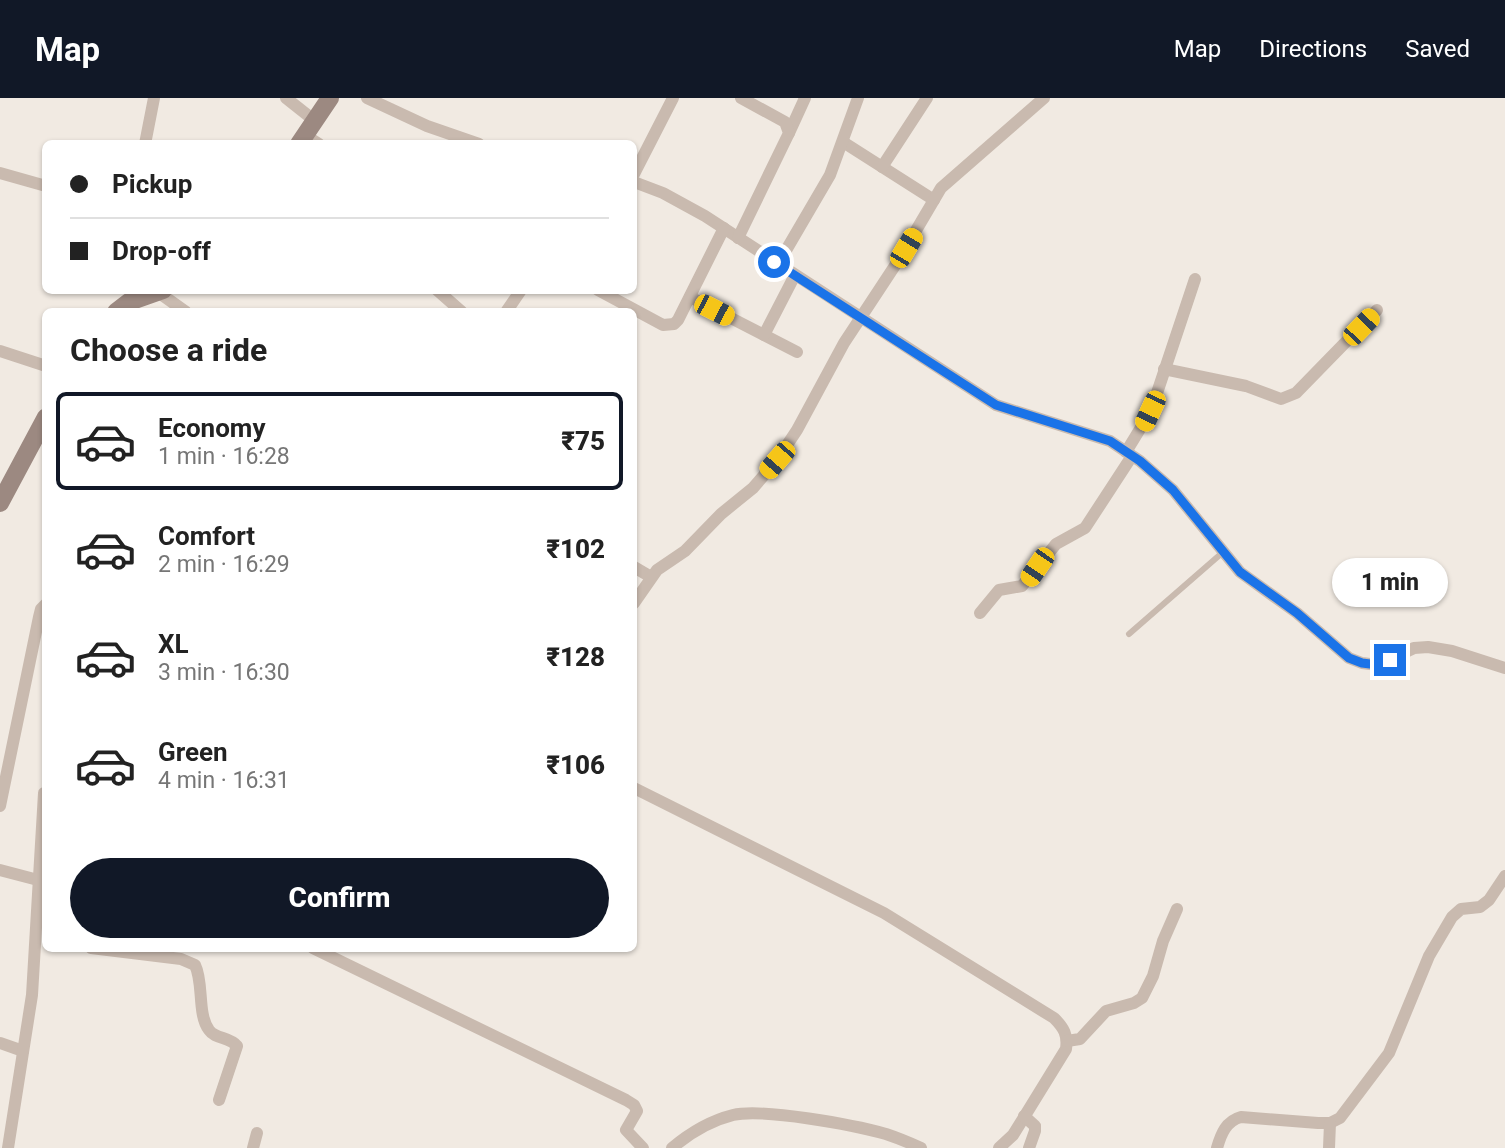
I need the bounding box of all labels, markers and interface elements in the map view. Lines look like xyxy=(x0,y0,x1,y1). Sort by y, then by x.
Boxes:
text: Map xyxy=(35,30,100,69)
text: Map xyxy=(1174,35,1221,63)
text: Directions xyxy=(1259,35,1367,63)
text: Saved xyxy=(1405,35,1470,63)
text: Pickup xyxy=(112,169,192,199)
car xyxy=(887,225,926,271)
text: Drop-off xyxy=(112,236,211,266)
route start xyxy=(758,246,790,278)
car xyxy=(691,291,738,329)
car xyxy=(1339,305,1384,349)
text: Choose a ride xyxy=(70,331,267,369)
car xyxy=(1132,388,1169,434)
icon: car xyxy=(74,410,137,473)
text: Economy xyxy=(158,413,265,443)
text: ₹75 xyxy=(561,426,605,456)
car xyxy=(756,437,799,483)
text: 1 min · 16:28 xyxy=(158,443,290,470)
icon: car xyxy=(74,518,137,581)
text: Comfort xyxy=(158,521,255,551)
text: ₹102 xyxy=(546,534,605,564)
car xyxy=(1017,544,1058,590)
text: 2 min · 16:29 xyxy=(158,551,290,578)
callout: 1 min xyxy=(1332,559,1448,608)
text: 1 min xyxy=(1361,569,1419,596)
icon: car xyxy=(74,626,137,689)
text: XL xyxy=(158,629,189,659)
text: ₹128 xyxy=(546,642,605,672)
route end xyxy=(1374,644,1406,676)
text: 3 min · 16:30 xyxy=(158,659,290,686)
icon: car xyxy=(74,734,137,797)
text: Green xyxy=(158,737,228,767)
text: ₹106 xyxy=(546,750,605,780)
text: 4 min · 16:31 xyxy=(158,767,290,794)
button: Confirm xyxy=(70,858,609,938)

